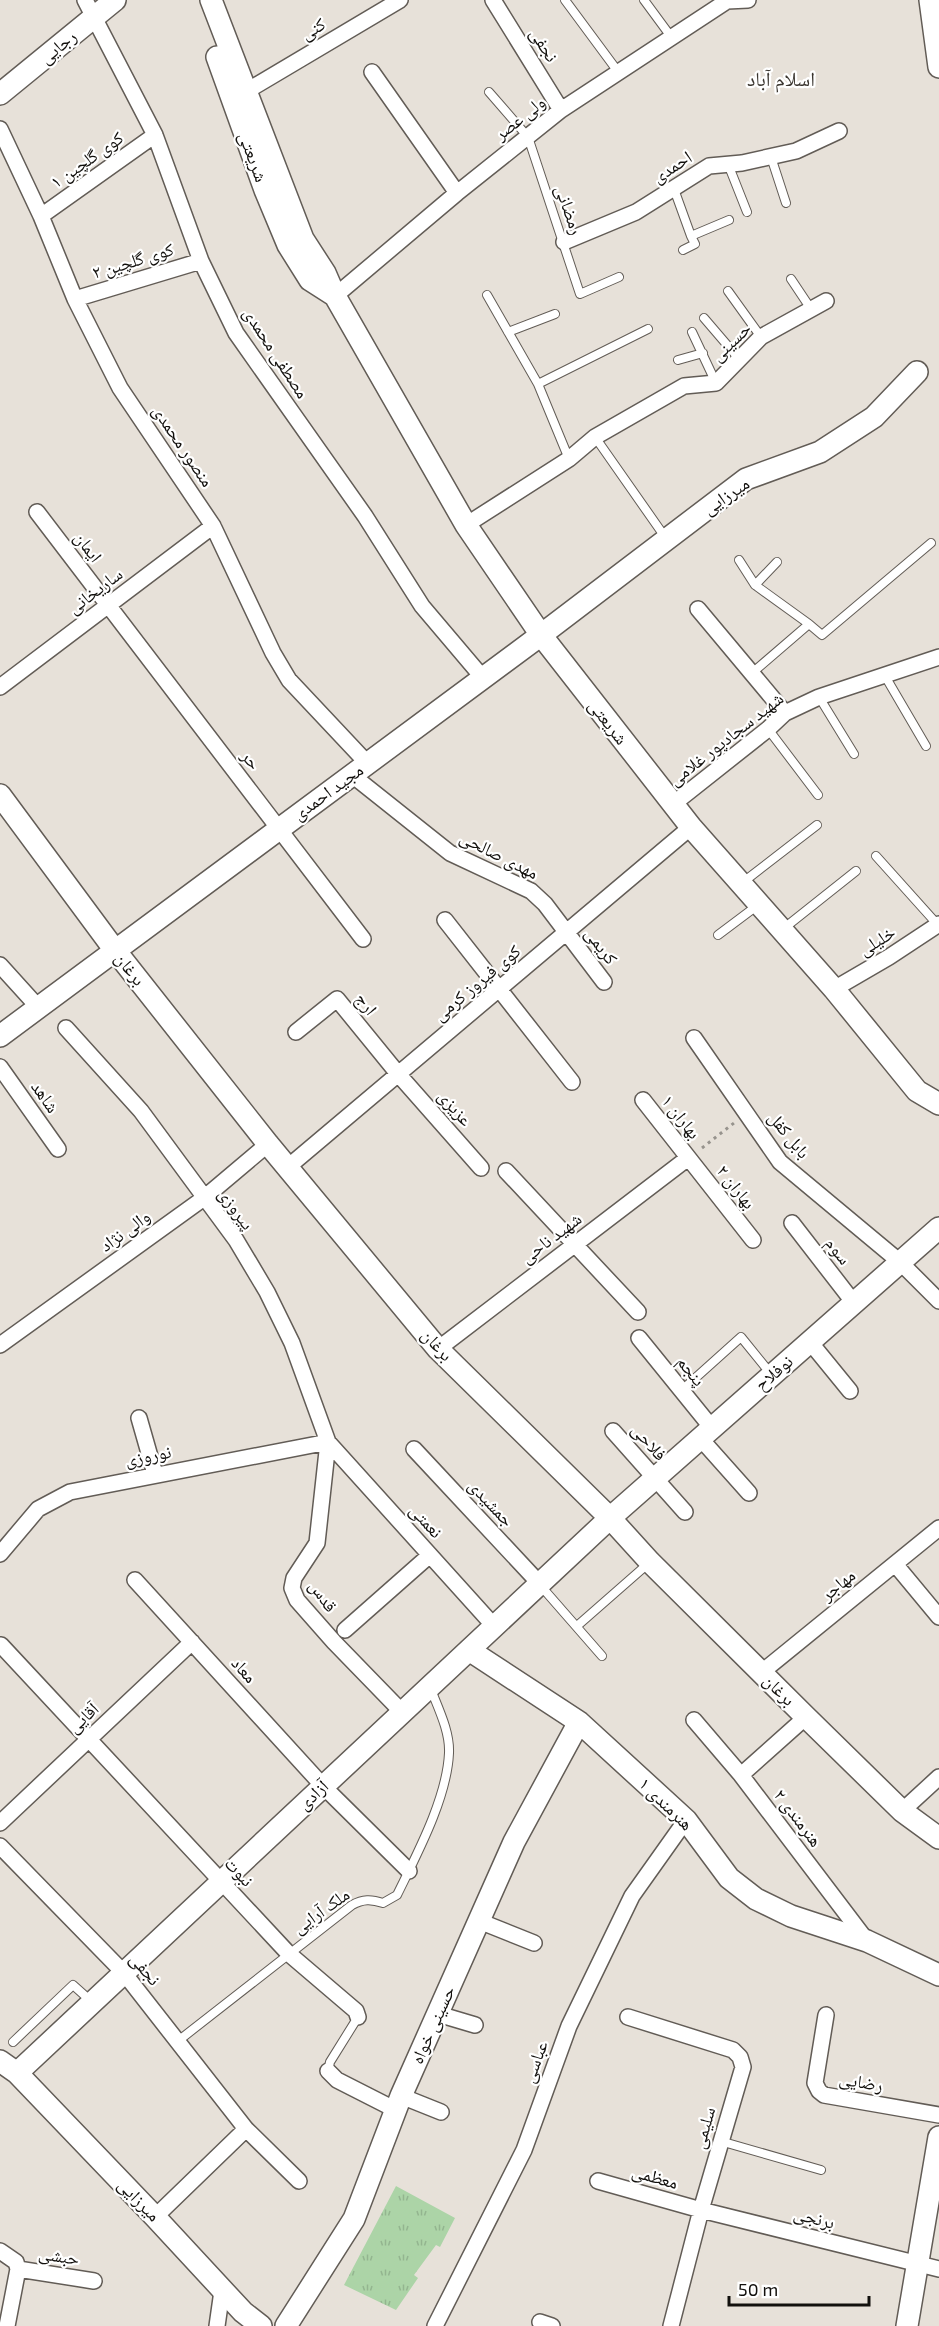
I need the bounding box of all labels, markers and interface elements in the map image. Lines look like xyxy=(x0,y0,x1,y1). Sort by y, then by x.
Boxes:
street label: کنی xyxy=(296,12,330,45)
street label: نجفی xyxy=(525,23,564,66)
street label: رجایی xyxy=(34,25,81,69)
district label: اسلام آباد xyxy=(747,66,815,93)
street label: ولی عصر xyxy=(489,90,550,145)
street label: کوی گلچین ۱ xyxy=(46,126,128,193)
street label: شریعتی xyxy=(234,129,273,185)
street label: احمدی xyxy=(648,145,696,188)
street label: رمضانی xyxy=(550,182,589,238)
street label: کوی گلچین ۲ xyxy=(89,237,177,284)
street label: مصطفی محمدی xyxy=(238,303,314,403)
street label: حسینی xyxy=(706,317,756,366)
street label: منصور محمدی xyxy=(148,400,219,491)
street label: میرزایی xyxy=(698,472,754,520)
street label: ایمان xyxy=(69,527,108,567)
street label: ساریخانی xyxy=(62,562,127,619)
street label: شهید سجادپور غلامی xyxy=(664,687,788,791)
street label: شریعتی xyxy=(583,694,633,749)
street label: حر xyxy=(237,744,266,773)
street label: مجید احمدی xyxy=(288,758,368,825)
street label: مهدی صالحی xyxy=(456,825,543,884)
street label: خلیلی xyxy=(854,920,899,961)
street label: کریمی xyxy=(580,923,623,969)
street label: کوی فیروز کرمی xyxy=(428,939,525,1026)
street label: برغان xyxy=(110,947,151,990)
street label: ارج xyxy=(350,988,382,1020)
street label: شاهد xyxy=(27,1076,65,1117)
street label: عزیزی xyxy=(433,1085,477,1131)
street label: بهاران ۱ xyxy=(657,1090,706,1144)
street label: بابل کفل xyxy=(763,1106,815,1163)
street label: بهاران ۲ xyxy=(712,1160,761,1214)
street label: پیروزی xyxy=(213,1183,259,1234)
street label: والی نژاد xyxy=(95,1205,154,1257)
street label: شهید ناحی xyxy=(515,1207,586,1268)
street label: سوم xyxy=(820,1232,856,1270)
street label: برغان xyxy=(417,1323,458,1366)
street label: نوفلاح xyxy=(750,1350,798,1396)
street label: پنجم xyxy=(671,1351,711,1391)
street label: فلاحی xyxy=(627,1418,672,1465)
street label: نوروزی xyxy=(123,1440,173,1471)
street label: جمشیدی xyxy=(464,1474,519,1531)
street label: نعمتی xyxy=(405,1499,448,1543)
street label: مهاجر xyxy=(815,1564,859,1606)
street label: قدس xyxy=(304,1575,343,1616)
street label: معاد xyxy=(227,1652,262,1687)
street label: برغان xyxy=(758,1669,800,1711)
street label: آقایی xyxy=(62,1697,104,1738)
street label: هنرمندی ۱ xyxy=(634,1772,698,1835)
street label: آزادی xyxy=(292,1774,333,1815)
street label: هنرمندی ۲ xyxy=(769,1784,828,1851)
street label: نبوت xyxy=(220,1852,259,1891)
street label: ملک آرایی xyxy=(288,1883,354,1939)
street label: نجفی xyxy=(125,1947,166,1990)
street label: حسینی خواه xyxy=(405,1982,460,2067)
street label: عباسی xyxy=(516,2038,553,2086)
street label: رضایی xyxy=(837,2066,885,2097)
street label: سلیمی xyxy=(687,2104,720,2151)
street label: معظمی xyxy=(629,2159,681,2194)
street label: میرزایی xyxy=(113,2173,166,2226)
street label: برنجی xyxy=(791,2201,837,2234)
street label: حبشی xyxy=(37,2241,81,2270)
scale bar xyxy=(729,2269,868,2307)
text: 50 m xyxy=(738,2278,778,2300)

